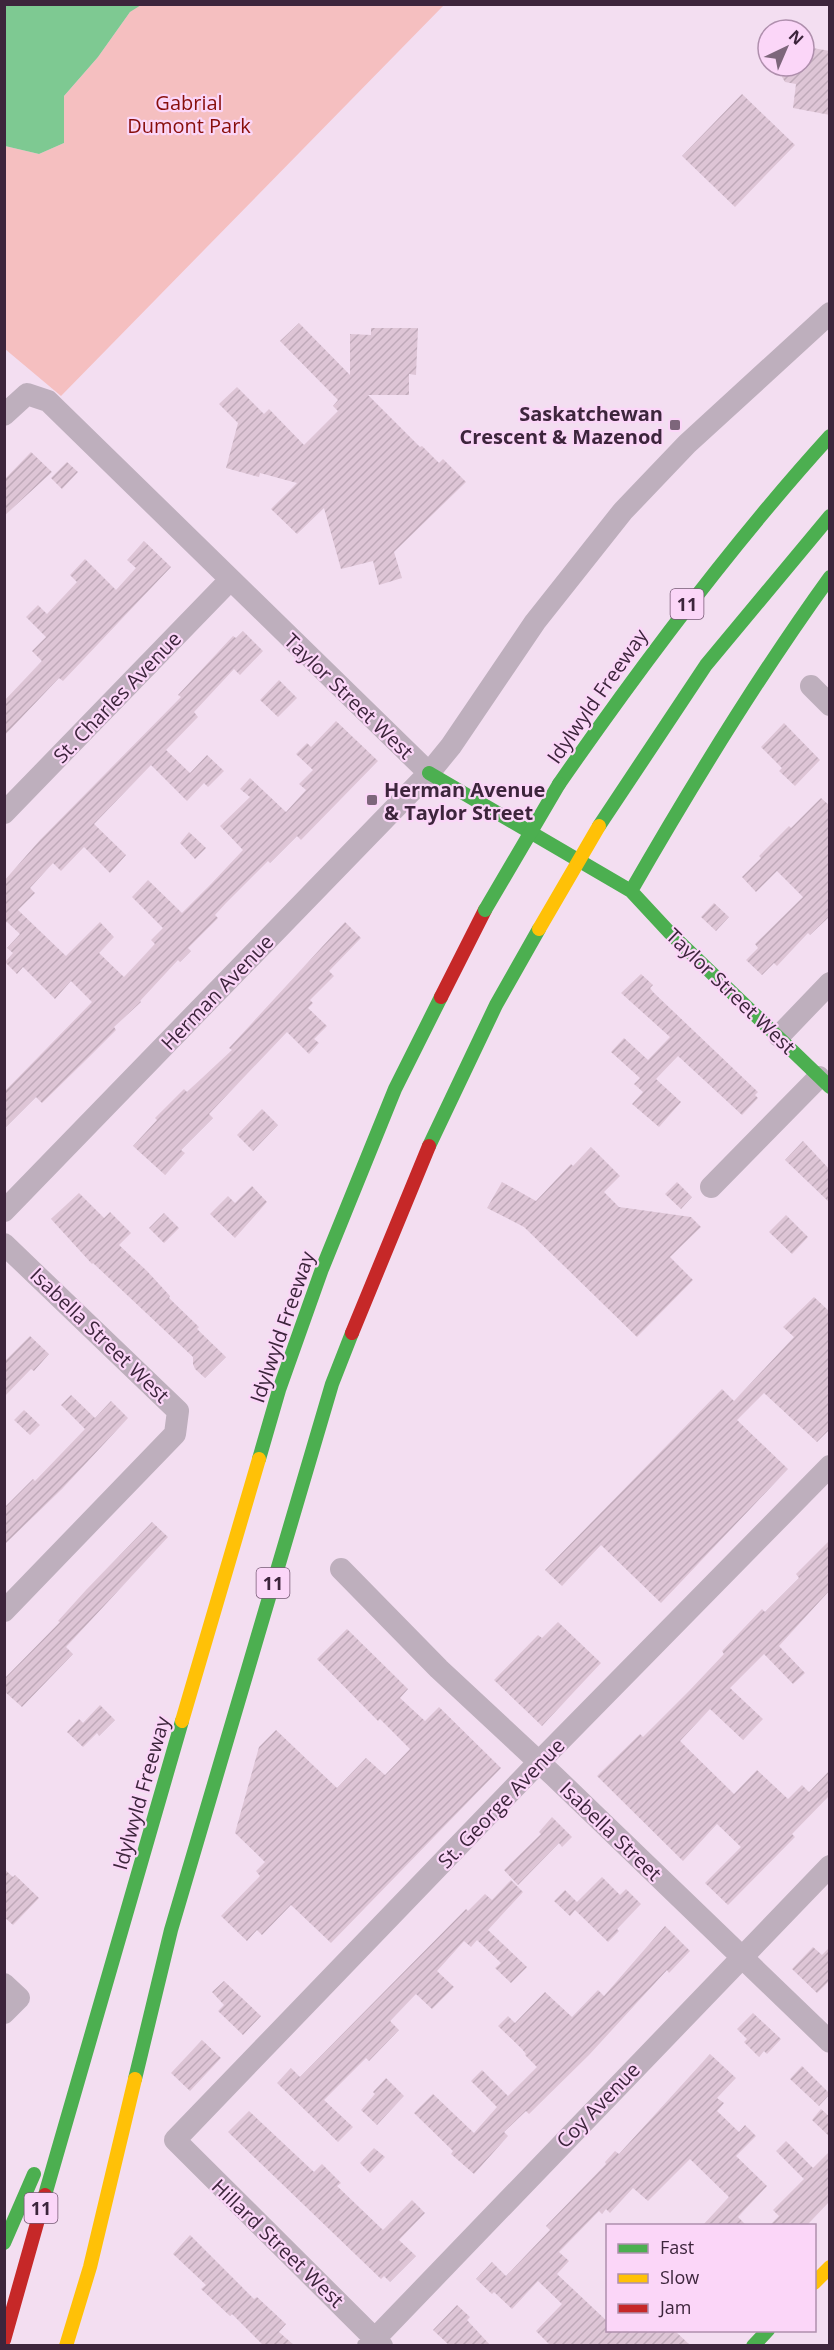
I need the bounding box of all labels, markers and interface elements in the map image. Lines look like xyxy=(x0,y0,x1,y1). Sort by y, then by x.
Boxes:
north arrow xyxy=(756,18,816,78)
text: N xyxy=(784,25,809,50)
park label: Gabrial Dumont Park xyxy=(127,89,251,139)
place label: Saskatchewan Crescent & Mazenod xyxy=(459,400,663,450)
marker: Saskatchewan Crescent & Mazenod xyxy=(668,418,682,432)
road number: 11 xyxy=(670,589,704,619)
street label: Idylwyld Freeway xyxy=(540,623,654,769)
street label: St. Charles Avenue xyxy=(47,625,187,769)
street label: Taylor Street West xyxy=(278,627,420,765)
place label: Herman Avenue & Taylor Street xyxy=(384,776,545,826)
marker: Herman Avenue & Taylor Street xyxy=(365,793,379,807)
street label: Taylor Street West xyxy=(660,922,802,1060)
street label: Herman Avenue xyxy=(155,928,279,1056)
street label: Idylwyld Freeway xyxy=(243,1247,321,1406)
street label: Isabella Street West xyxy=(25,1262,175,1408)
road number: 11 xyxy=(256,1568,290,1598)
street label: Idylwyld Freeway xyxy=(106,1712,176,1873)
street label: St. George Avenue xyxy=(432,1732,570,1874)
street label: Isabella Street xyxy=(554,1775,668,1887)
street label: Coy Avenue xyxy=(550,2056,646,2154)
street label: Hillard Street West xyxy=(206,2173,350,2313)
road number: 11 xyxy=(24,2193,57,2223)
legend xyxy=(606,2224,816,2332)
text: Fast xyxy=(660,2235,694,2259)
text: Slow xyxy=(660,2265,699,2289)
text: Jam xyxy=(658,2295,692,2319)

